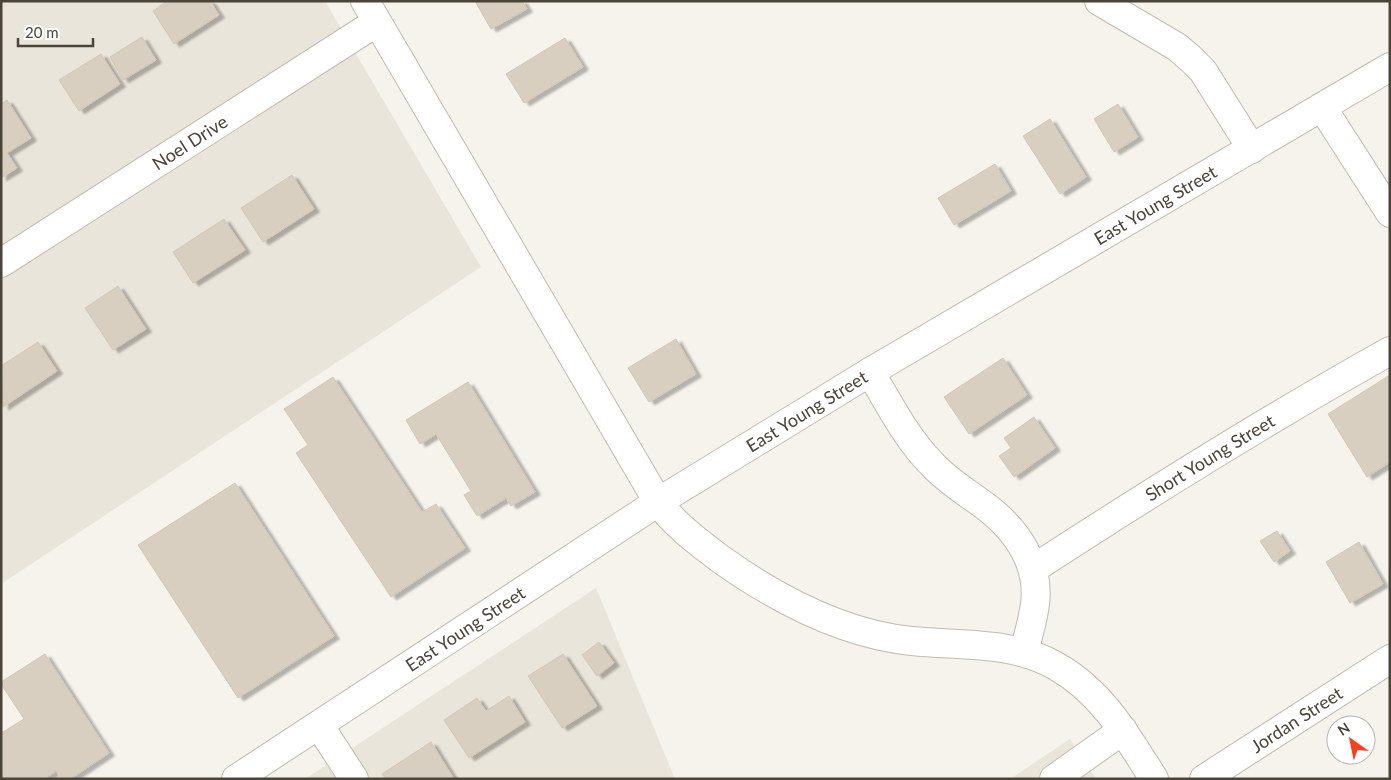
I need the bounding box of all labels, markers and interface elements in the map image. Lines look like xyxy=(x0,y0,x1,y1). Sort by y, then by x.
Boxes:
scale bar xyxy=(18,15,92,47)
text: 20 m xyxy=(25,23,59,41)
street label: Noel Drive xyxy=(148,110,231,174)
street label: East Young Street xyxy=(1090,160,1221,249)
street label: East Young Street xyxy=(742,365,872,456)
street label: Short Young Street xyxy=(1141,409,1279,505)
street label: East Young Street xyxy=(401,581,529,676)
street label: Jordan Street xyxy=(1246,681,1347,757)
north arrow xyxy=(1326,715,1376,765)
text: N xyxy=(1334,719,1353,739)

